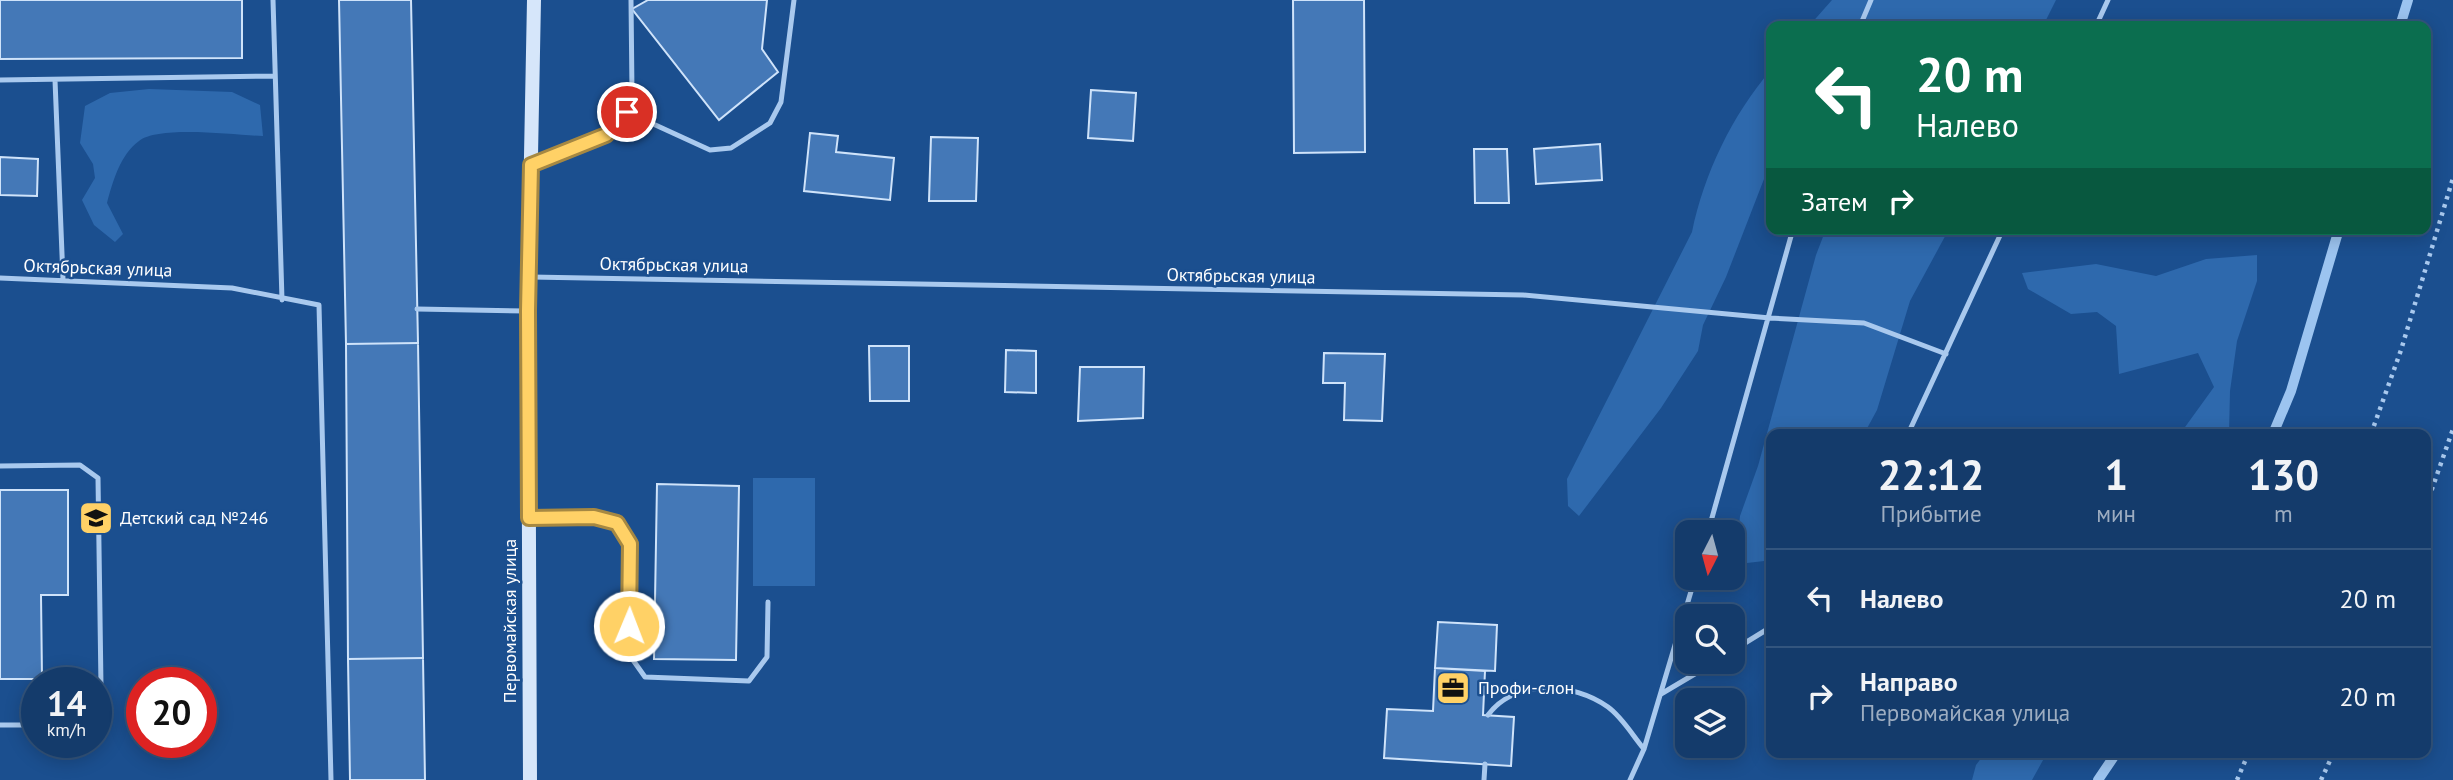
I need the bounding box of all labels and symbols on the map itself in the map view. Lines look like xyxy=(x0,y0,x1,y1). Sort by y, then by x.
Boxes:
pin xyxy=(597,82,657,142)
street label: Октябрьская улица xyxy=(599,252,749,277)
street label: Октябрьская улица xyxy=(23,253,173,282)
street label: Октябрьская улица xyxy=(1166,263,1316,288)
school or university icon: Детский сад №246 xyxy=(77,499,115,537)
place label: Детский сад №246 xyxy=(120,506,268,529)
north arrow xyxy=(1675,520,1745,590)
street label: Первомайская улица xyxy=(498,539,521,703)
position arrow xyxy=(592,589,666,663)
speed limit sign: 20 xyxy=(126,667,217,758)
office icon: Профи-слон xyxy=(1434,669,1472,707)
place label: Профи-слон xyxy=(1478,676,1574,699)

